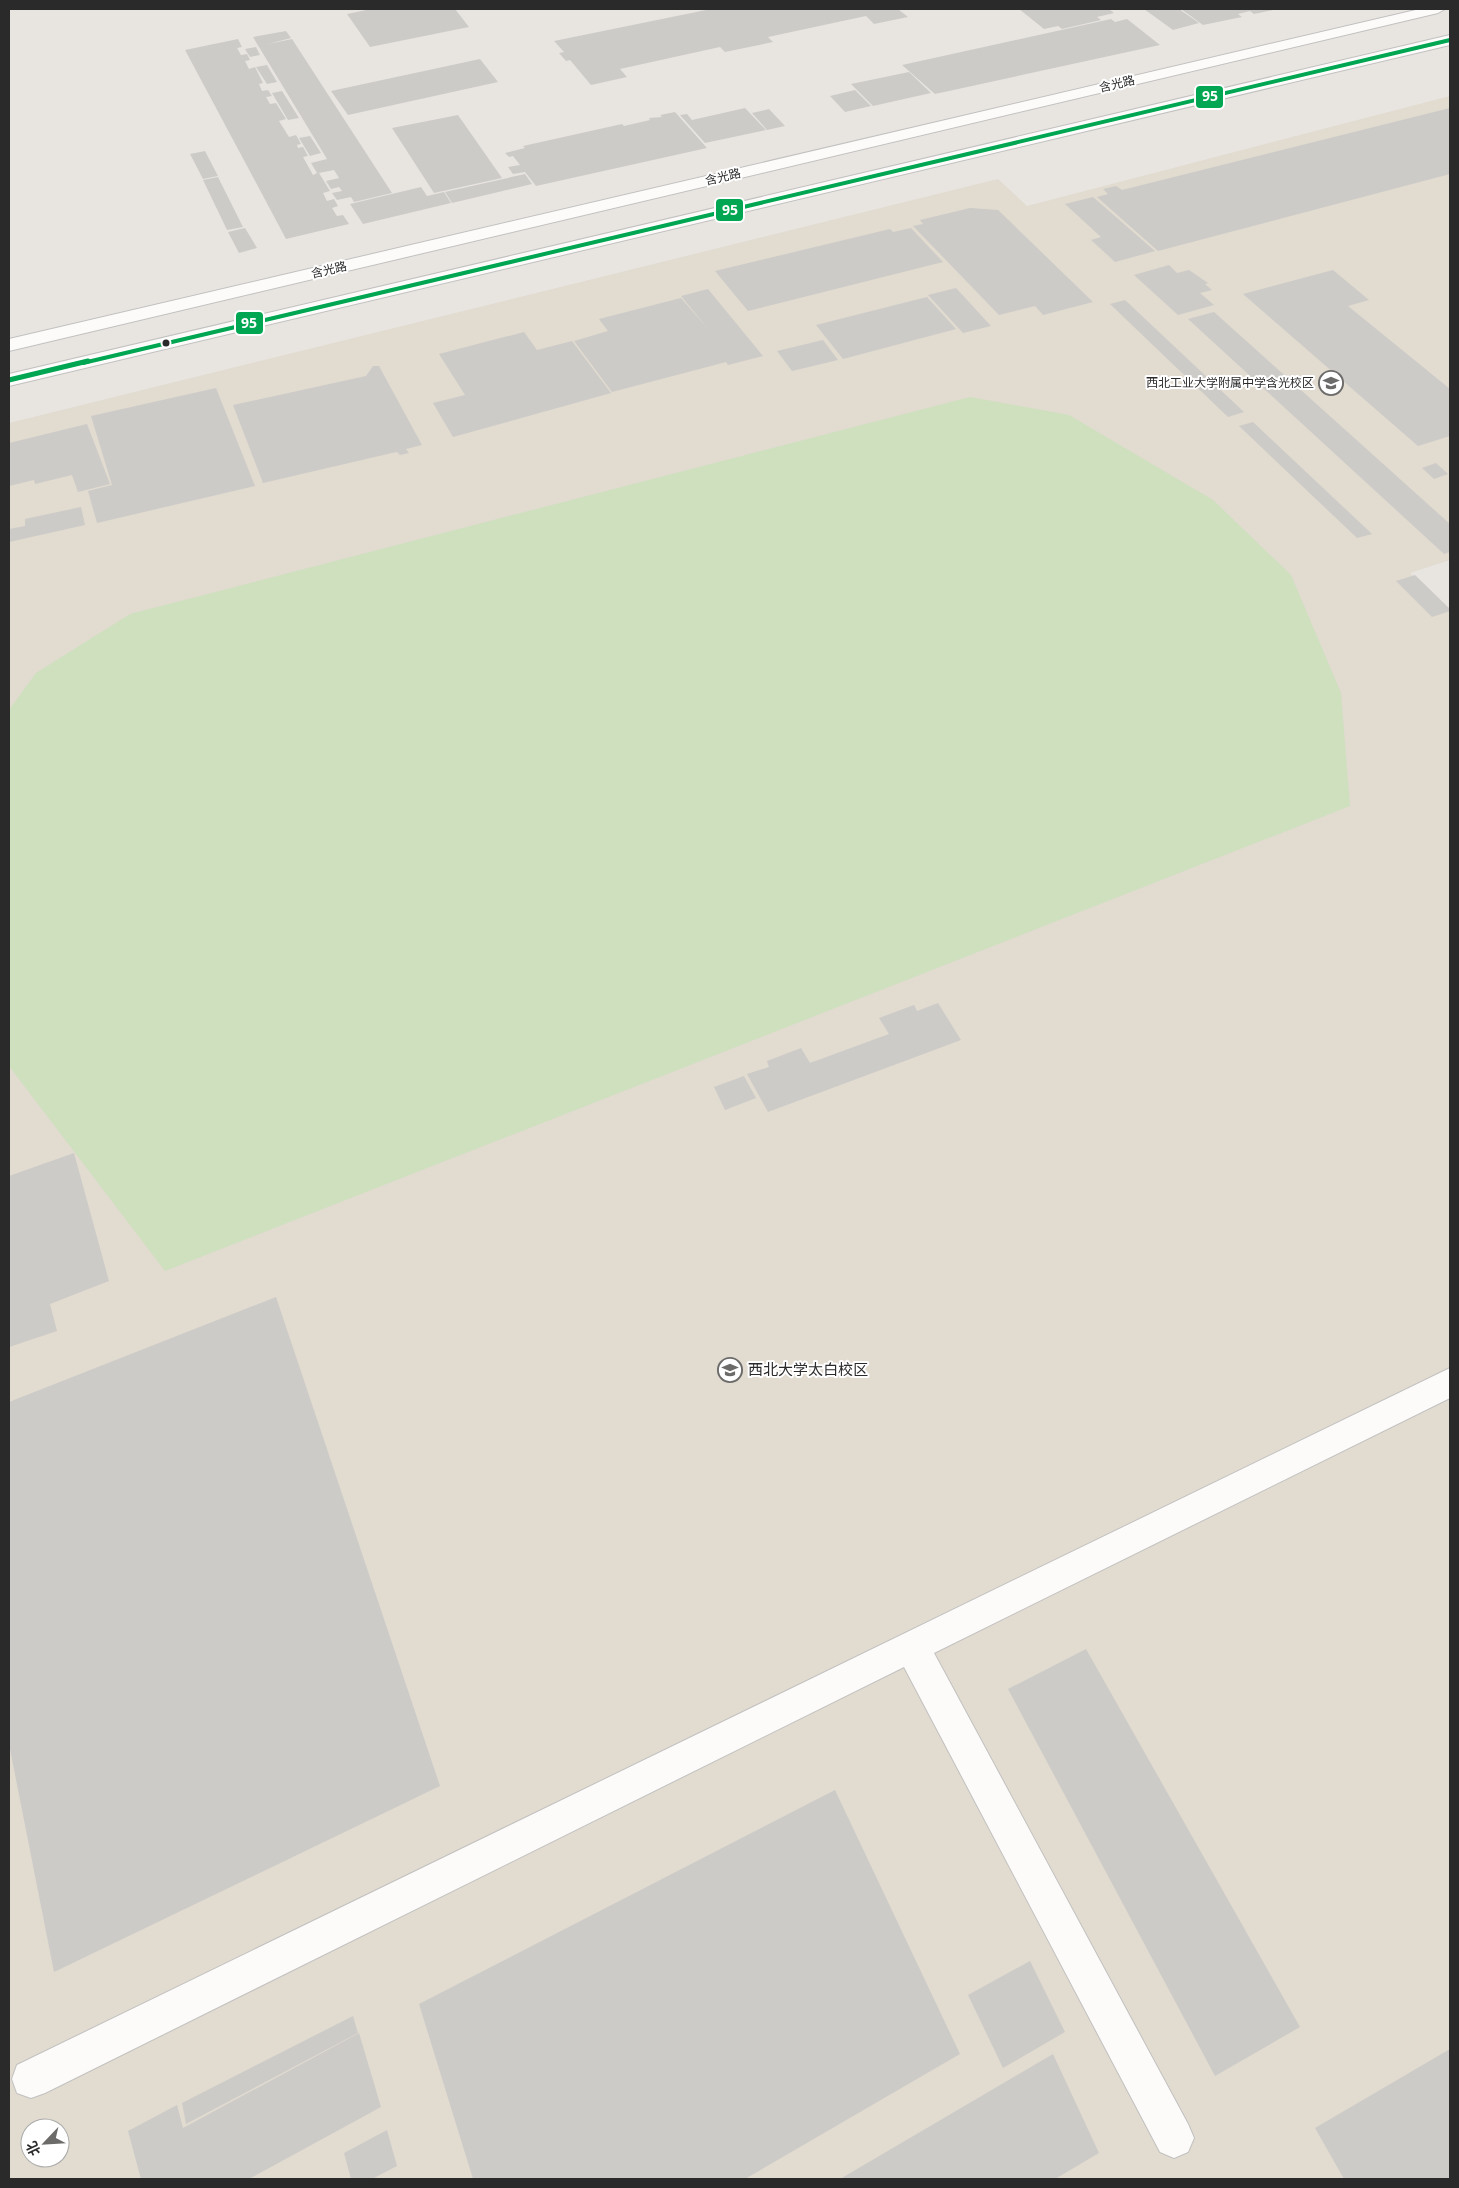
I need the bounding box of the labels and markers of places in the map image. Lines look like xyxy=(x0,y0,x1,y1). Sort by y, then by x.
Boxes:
unlabelled marker xyxy=(161,338,171,348)
school or university icon: 西北工业大学附属中学含光校区 xyxy=(1318,370,1344,396)
place label: 西北工业大学附属中学含光校区 xyxy=(1146,374,1314,391)
school or university icon: 西北大学太白校区 xyxy=(717,1357,743,1383)
place label: 西北大学太白校区 xyxy=(748,1359,868,1379)

